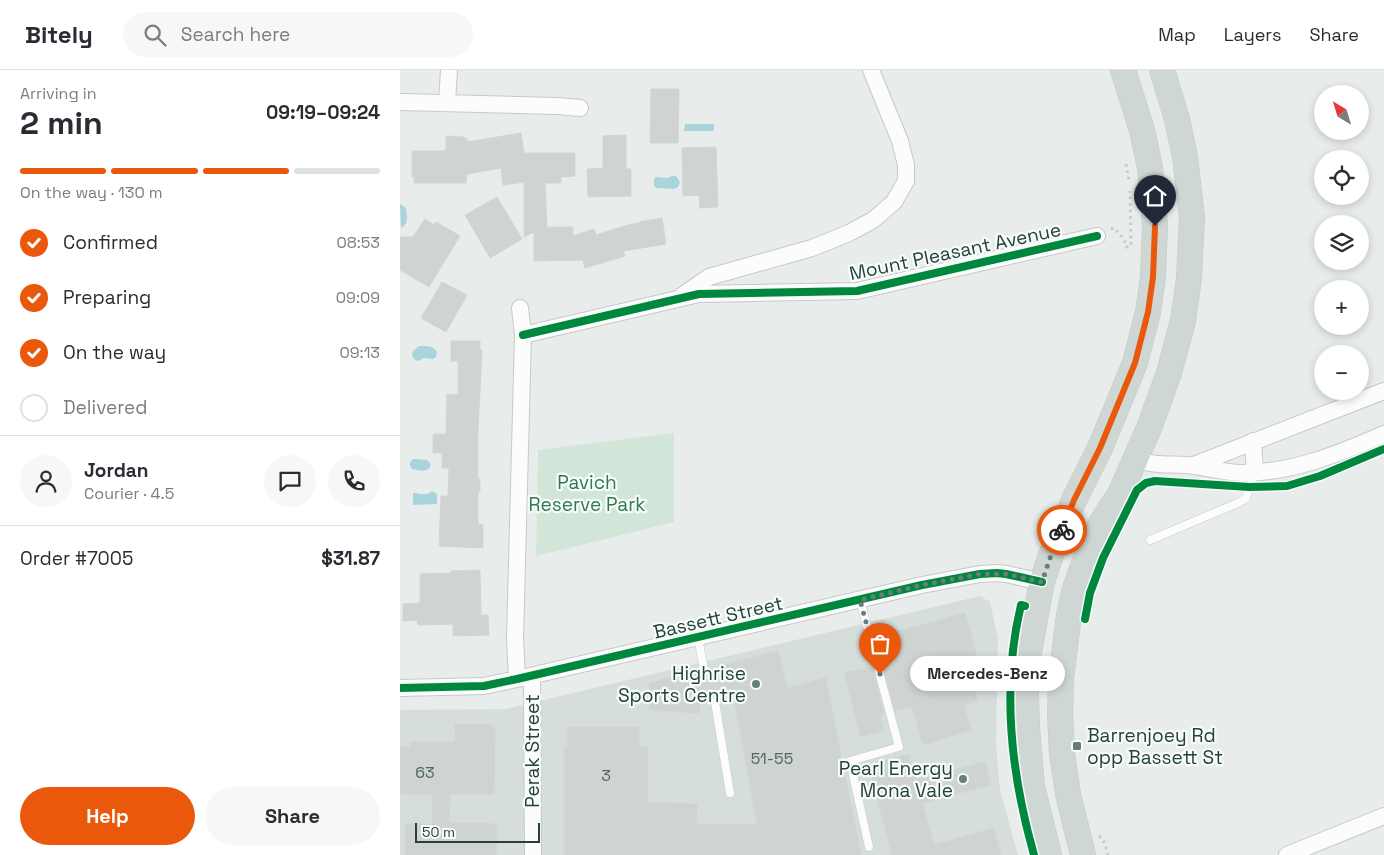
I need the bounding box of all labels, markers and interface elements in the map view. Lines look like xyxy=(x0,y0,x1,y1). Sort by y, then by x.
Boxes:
search box xyxy=(123,12,473,57)
text: Bitely xyxy=(25,19,93,50)
icon: search xyxy=(141,21,169,49)
text: Search here xyxy=(181,22,290,47)
text: Map xyxy=(1158,23,1196,46)
text: Layers xyxy=(1224,23,1281,46)
text: Share xyxy=(1309,23,1359,46)
text: Arriving in xyxy=(20,83,97,104)
north arrow xyxy=(1314,85,1369,140)
map controls xyxy=(1314,85,1369,400)
text: 09:19–09:24 xyxy=(266,100,380,125)
text: 2 min xyxy=(20,103,103,143)
button: locate xyxy=(1314,150,1369,205)
pin xyxy=(1134,175,1176,226)
text: On the way · 130 m xyxy=(20,182,163,203)
icon: home xyxy=(1141,182,1169,210)
button: layers xyxy=(1314,215,1369,270)
street label: Mount Pleasant Avenue xyxy=(847,217,1063,286)
icon: check xyxy=(20,229,48,257)
text: Confirmed xyxy=(63,230,158,255)
text: 08:53 xyxy=(336,232,380,253)
button: + xyxy=(1314,280,1369,335)
icon: check xyxy=(20,284,48,312)
text: Preparing xyxy=(63,285,151,310)
text: 09:09 xyxy=(336,287,380,308)
icon: check xyxy=(20,339,48,367)
text: On the way xyxy=(63,340,166,365)
text: 09:13 xyxy=(340,342,380,363)
button: − xyxy=(1314,345,1369,400)
text: Delivered xyxy=(63,395,148,420)
button: person xyxy=(20,455,72,507)
button: chat xyxy=(264,455,316,507)
button: phone xyxy=(328,455,380,507)
text: Jordan xyxy=(84,458,149,483)
park label: Pavich Reserve Park xyxy=(528,470,646,517)
text: Courier · 4.5 xyxy=(84,483,174,504)
courier xyxy=(1037,505,1087,555)
icon: bike xyxy=(1048,516,1076,544)
text: Order #7005 xyxy=(20,546,133,571)
text: $31.87 xyxy=(321,546,380,571)
street label: Bassett Street xyxy=(651,590,785,645)
pin xyxy=(859,623,901,674)
icon: bag xyxy=(866,630,894,658)
callout: Mercedes-Benz xyxy=(910,656,1065,692)
place label: Highrise Sports Centre xyxy=(618,661,746,708)
text: Mercedes-Benz xyxy=(927,663,1048,684)
marker: Highrise Sports Centre xyxy=(750,678,762,690)
street label: Perak Street xyxy=(520,694,545,808)
place label: Barrenjoey Rd opp Bassett St xyxy=(1087,723,1223,770)
marker: Barrenjoey Rd opp Bassett St xyxy=(1071,740,1083,752)
house number: 51-55 xyxy=(751,748,793,769)
place label: Pearl Energy Mona Vale xyxy=(839,756,953,803)
house number: 63 xyxy=(415,762,435,783)
house number: 3 xyxy=(601,765,611,786)
marker: Pearl Energy Mona Vale xyxy=(957,773,969,785)
button: Help xyxy=(20,787,195,845)
button: Share xyxy=(205,787,380,845)
scale bar xyxy=(415,820,540,843)
text: 50 m xyxy=(422,823,455,841)

